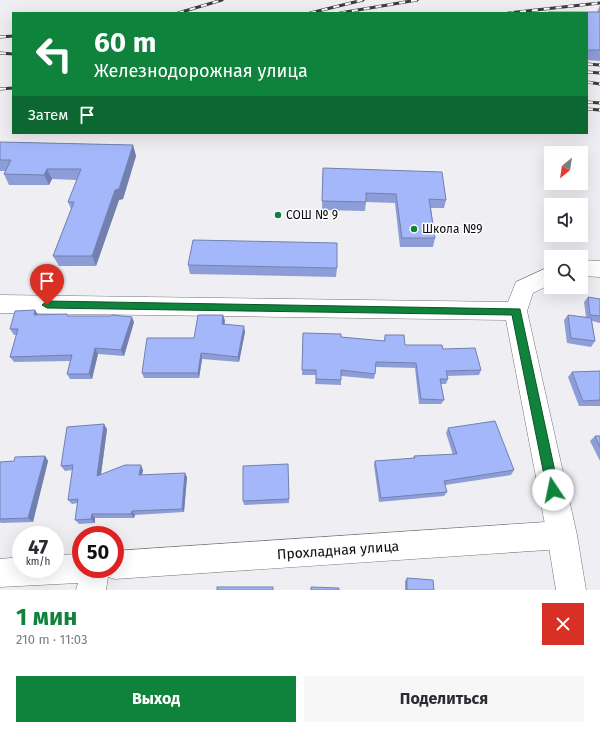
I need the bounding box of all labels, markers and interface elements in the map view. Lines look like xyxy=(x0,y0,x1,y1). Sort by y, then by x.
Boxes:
text: 60 m xyxy=(94,26,156,59)
icon: left xyxy=(28,28,80,80)
text: Железнодорожная улица xyxy=(94,60,308,82)
icon: arrive xyxy=(76,104,98,126)
text: Затем xyxy=(28,106,68,124)
north arrow xyxy=(544,146,588,190)
map controls xyxy=(544,146,588,294)
button: sound xyxy=(544,198,588,242)
place label: СОШ № 9 xyxy=(286,208,338,222)
marker: СОШ № 9 xyxy=(273,210,283,220)
place label: Школа №9 xyxy=(422,222,483,236)
marker: Школа №9 xyxy=(409,224,419,234)
button: search xyxy=(544,250,588,294)
pin xyxy=(30,264,64,305)
icon: arrive xyxy=(36,270,58,292)
position arrow xyxy=(532,469,574,511)
speed limit sign: 50 xyxy=(72,526,124,578)
text: 47 xyxy=(28,535,48,559)
street label: Прохладная улица xyxy=(276,538,400,563)
text: km/h xyxy=(26,556,50,568)
text: 1 мин xyxy=(16,603,77,631)
button: close xyxy=(542,603,584,645)
text: 210 m · 11:03 xyxy=(16,632,87,647)
button: Выход xyxy=(16,676,296,722)
button: Поделиться xyxy=(304,676,584,722)

